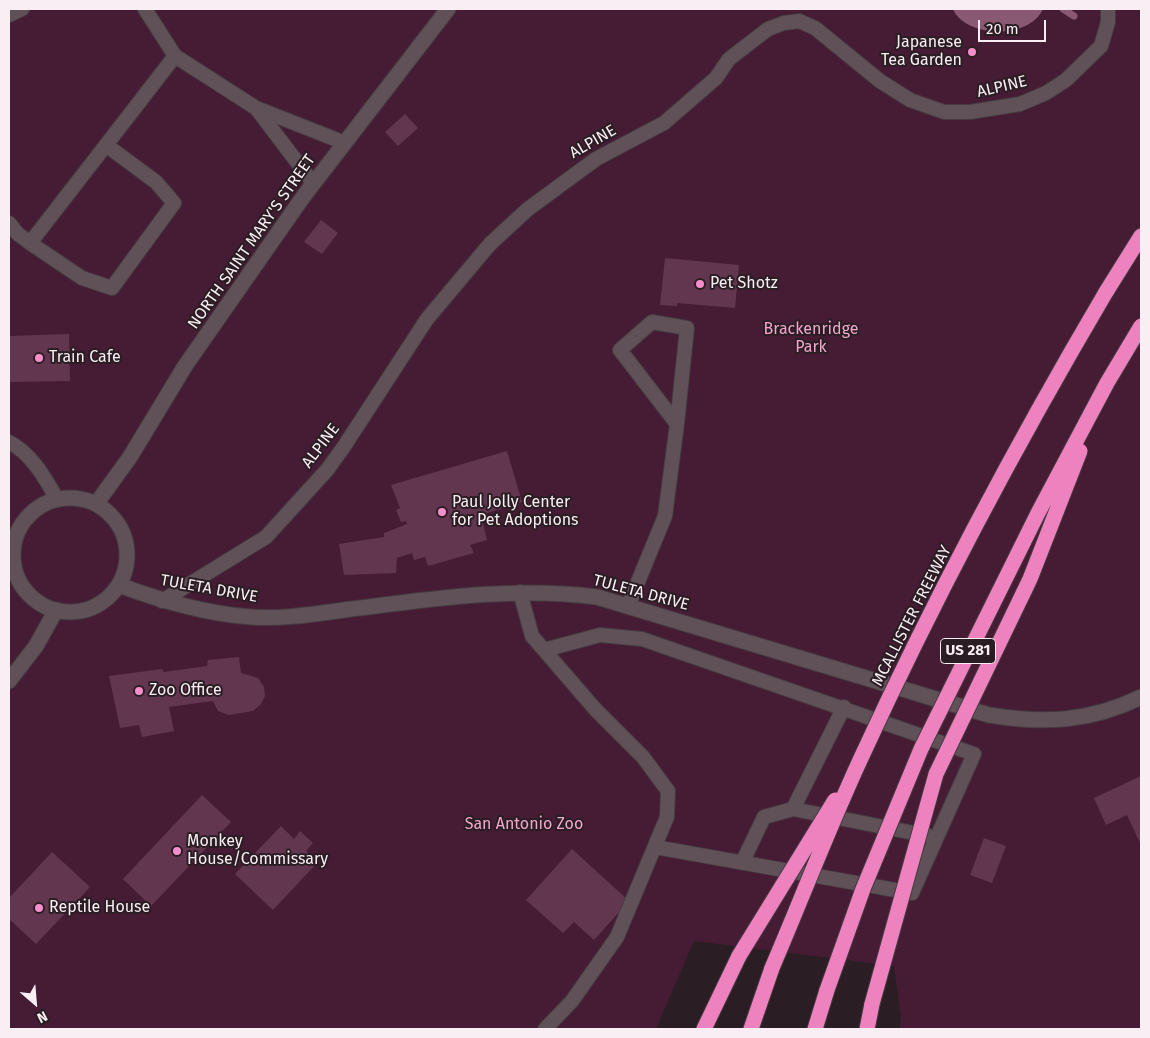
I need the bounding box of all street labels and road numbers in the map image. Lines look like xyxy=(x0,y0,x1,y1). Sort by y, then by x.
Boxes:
street label: ALPINE xyxy=(975,72,1029,102)
street label: ALPINE xyxy=(566,121,620,163)
street label: NORTH SAINT MARY'S STREET xyxy=(184,151,320,333)
street label: ALPINE xyxy=(298,420,344,472)
street label: MCALLISTER FREEWAY xyxy=(868,542,956,690)
street label: TULETA DRIVE xyxy=(159,571,259,607)
street label: TULETA DRIVE xyxy=(591,571,691,615)
road number: US 281 xyxy=(940,638,996,664)

